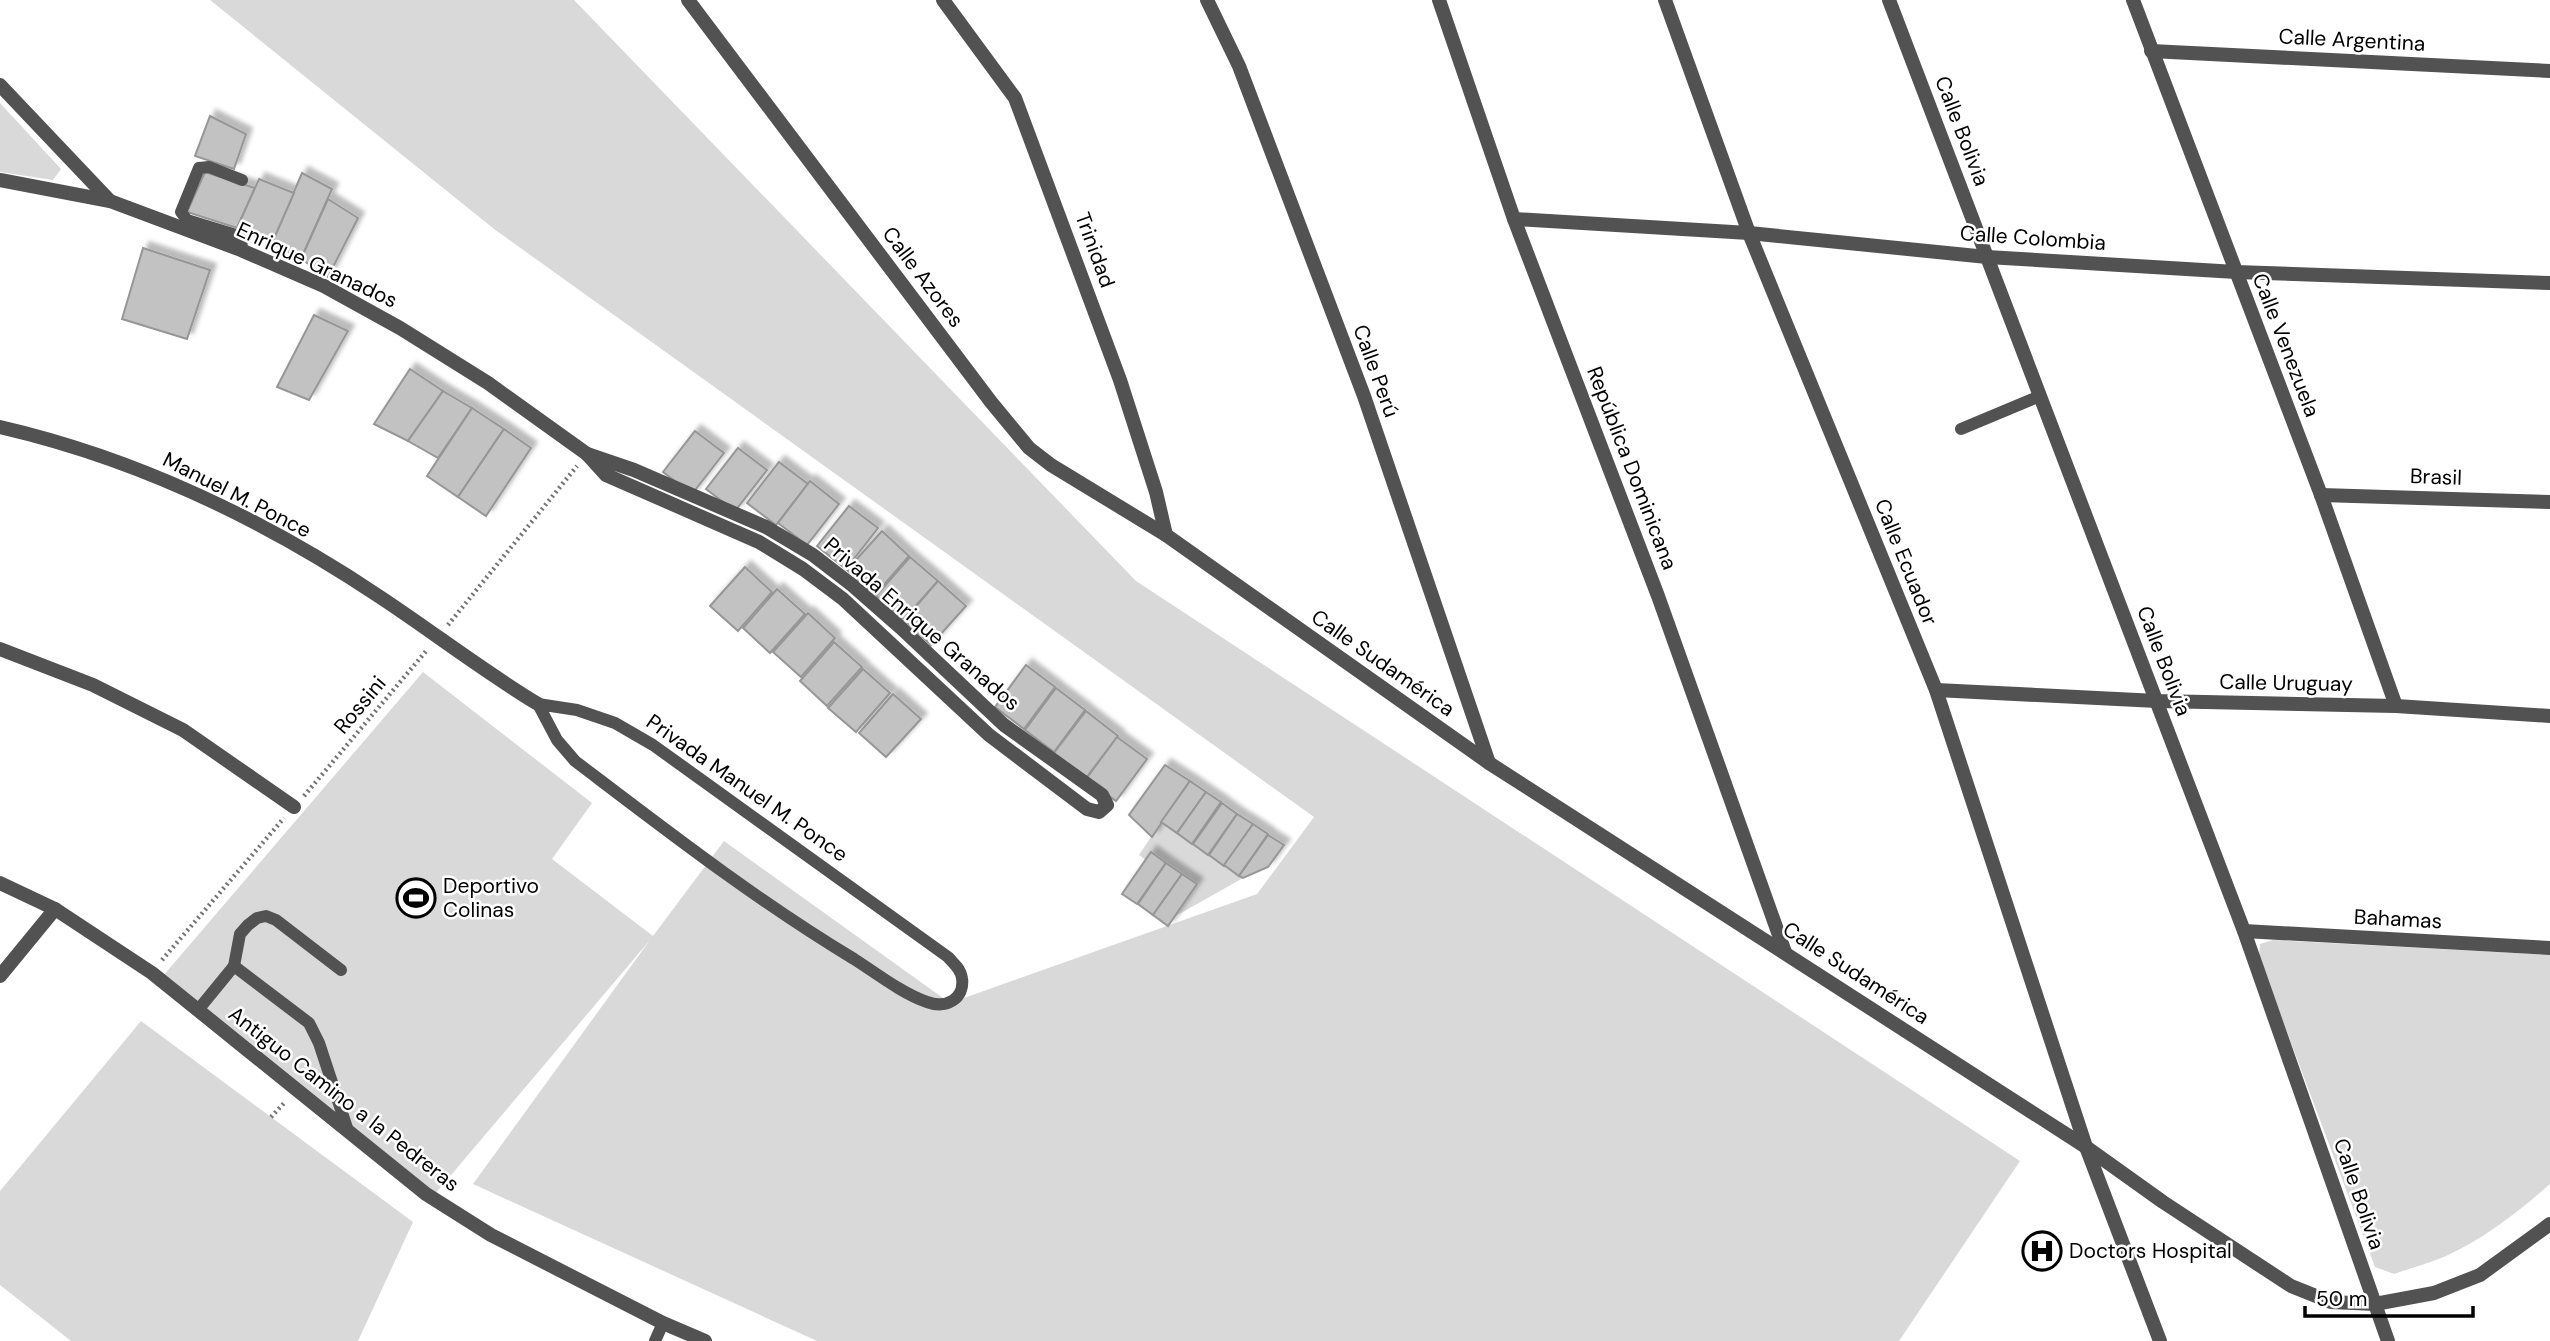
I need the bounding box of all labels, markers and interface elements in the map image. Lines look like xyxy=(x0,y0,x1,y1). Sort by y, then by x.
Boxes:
street label: Calle Argentina xyxy=(2278,22,2426,58)
street label: Calle Bolivia xyxy=(1928,72,1996,190)
street label: Trinidad xyxy=(1068,208,1122,292)
street label: Enrique Granados xyxy=(232,216,402,314)
street label: Calle Colombia xyxy=(1959,219,2107,257)
street label: Calle Azores xyxy=(876,221,970,333)
street label: Calle Venezuela xyxy=(2246,269,2326,421)
street label: Calle Perú xyxy=(1346,321,1406,421)
street label: República Dominicana xyxy=(1580,362,1684,574)
street label: Manuel M. Ponce xyxy=(158,446,316,544)
street label: Brasil xyxy=(2409,462,2463,492)
street label: Calle Ecuador xyxy=(1868,495,1944,630)
street label: Privada Enrique Granados xyxy=(818,531,1026,717)
street label: Calle Bolivia xyxy=(2130,602,2198,720)
street label: Calle Sudamérica xyxy=(1306,603,1460,723)
street label: Calle Uruguay xyxy=(2219,668,2353,698)
street label: Rossini xyxy=(328,670,392,740)
street label: Privada Manuel M. Ponce xyxy=(641,708,853,868)
place label: Deportivo Colinas xyxy=(443,872,539,924)
sports icon: Deportivo Colinas xyxy=(395,877,437,919)
street label: Bahamas xyxy=(2353,903,2443,935)
street label: Calle Sudamérica xyxy=(1777,915,1935,1031)
street label: Antiguo Camino a la Pedreras xyxy=(223,1000,465,1198)
street label: Calle Bolivia xyxy=(2327,1135,2391,1253)
hospital icon: Doctors Hospital xyxy=(2021,1230,2063,1272)
place label: Doctors Hospital xyxy=(2069,1237,2232,1265)
scale bar xyxy=(2305,1274,2473,1318)
text: 50 m xyxy=(2316,1285,2367,1313)

